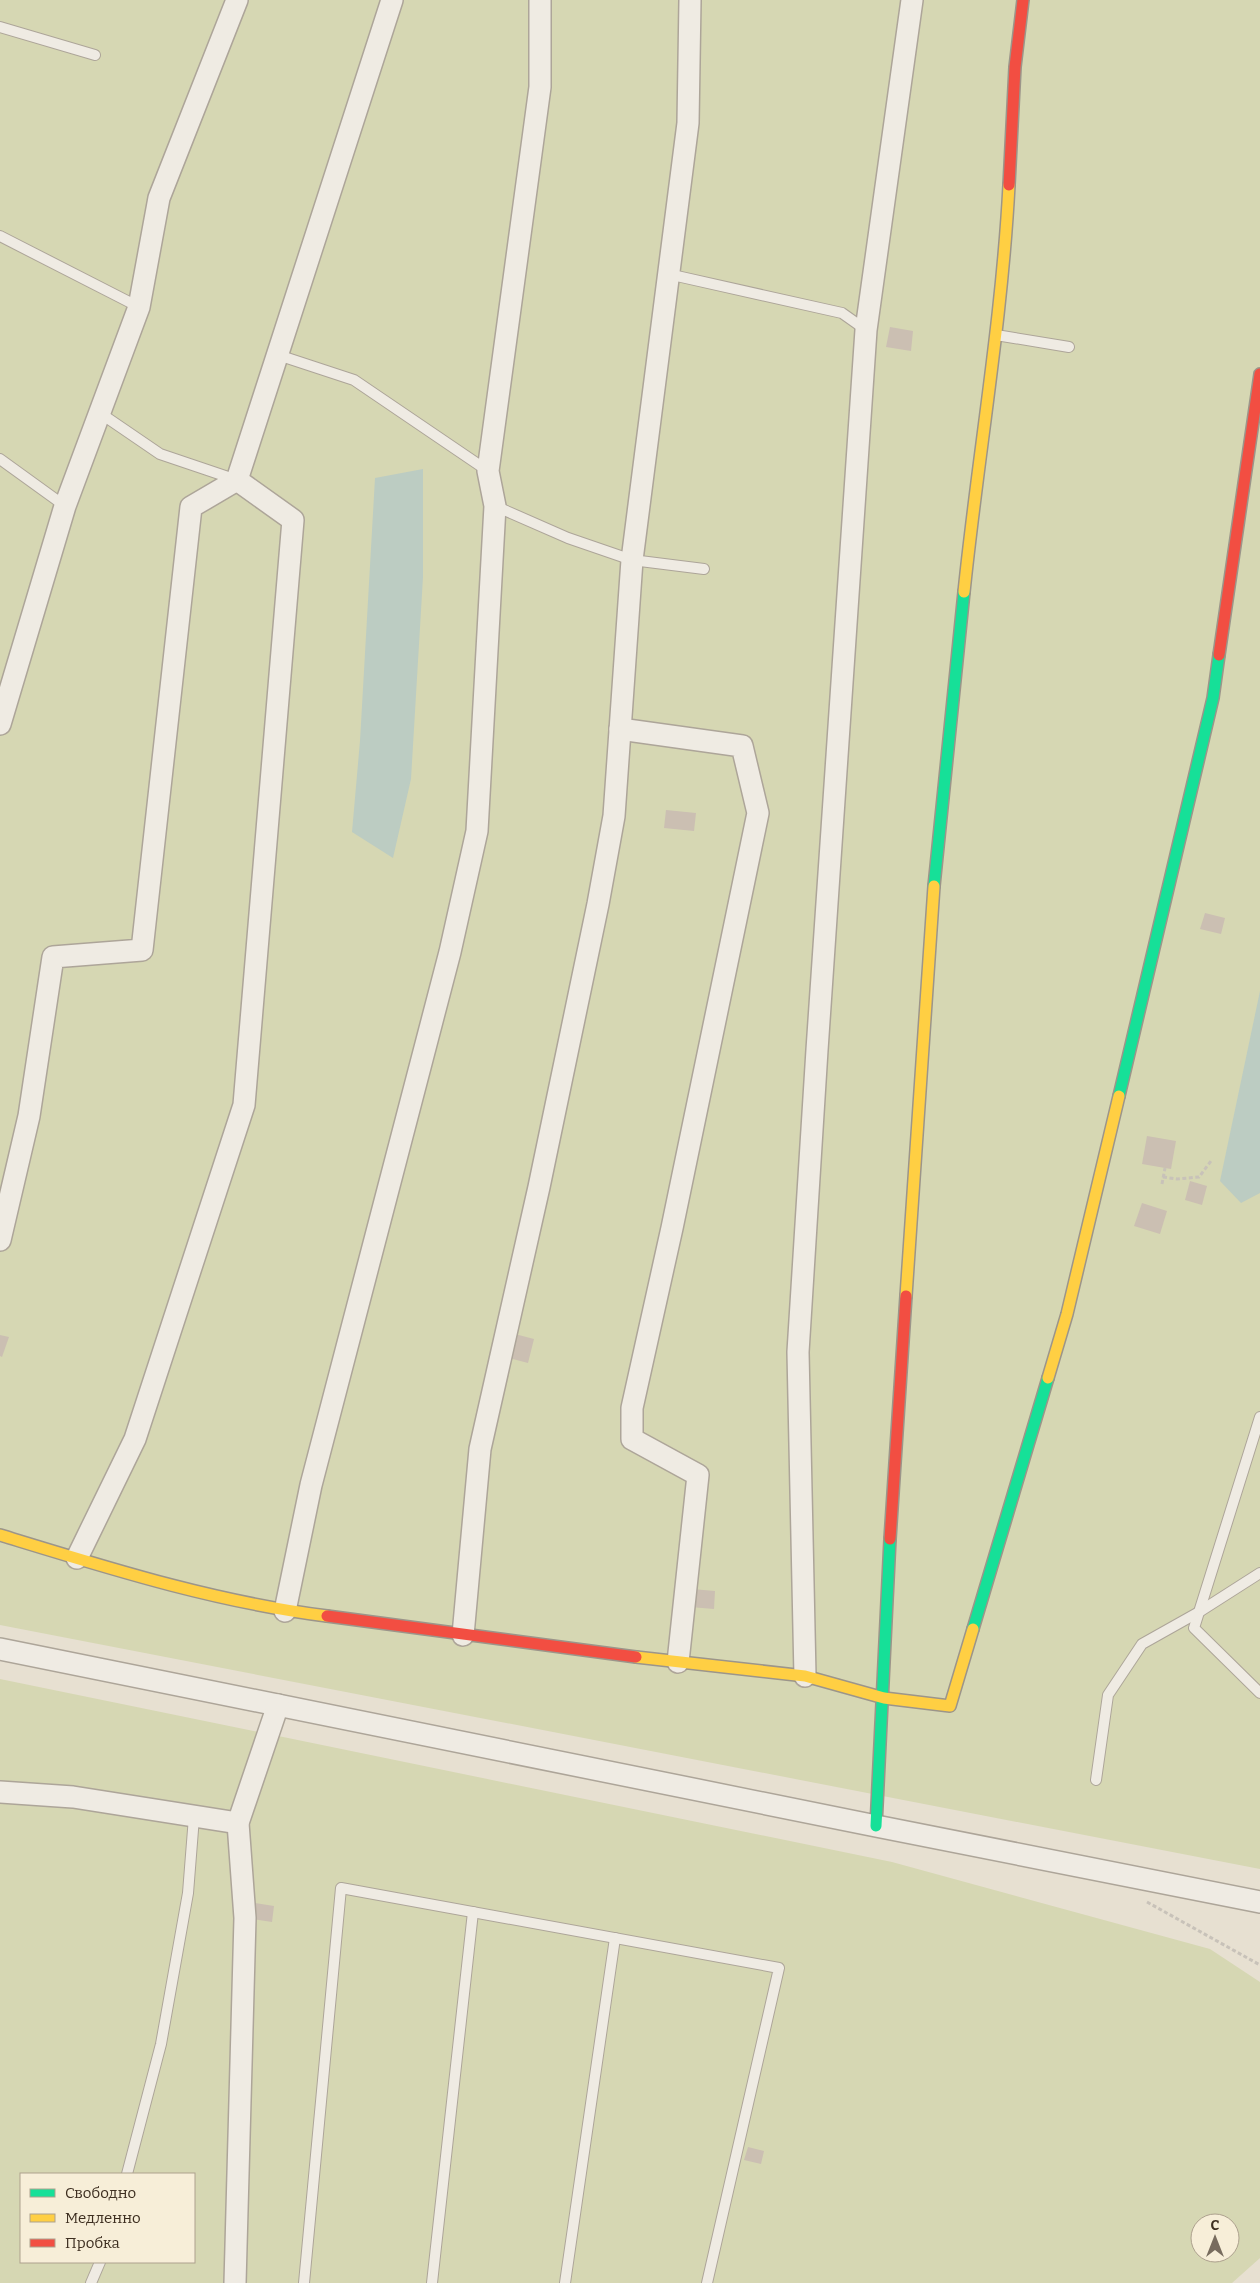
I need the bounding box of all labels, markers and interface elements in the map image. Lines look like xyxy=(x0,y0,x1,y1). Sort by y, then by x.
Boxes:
legend xyxy=(20,2173,195,2263)
text: Свободно xyxy=(65,2184,136,2202)
text: Медленно xyxy=(65,2209,141,2227)
north arrow xyxy=(1190,2213,1240,2263)
text: С xyxy=(1211,2217,1220,2234)
text: Пробка xyxy=(65,2234,120,2252)

